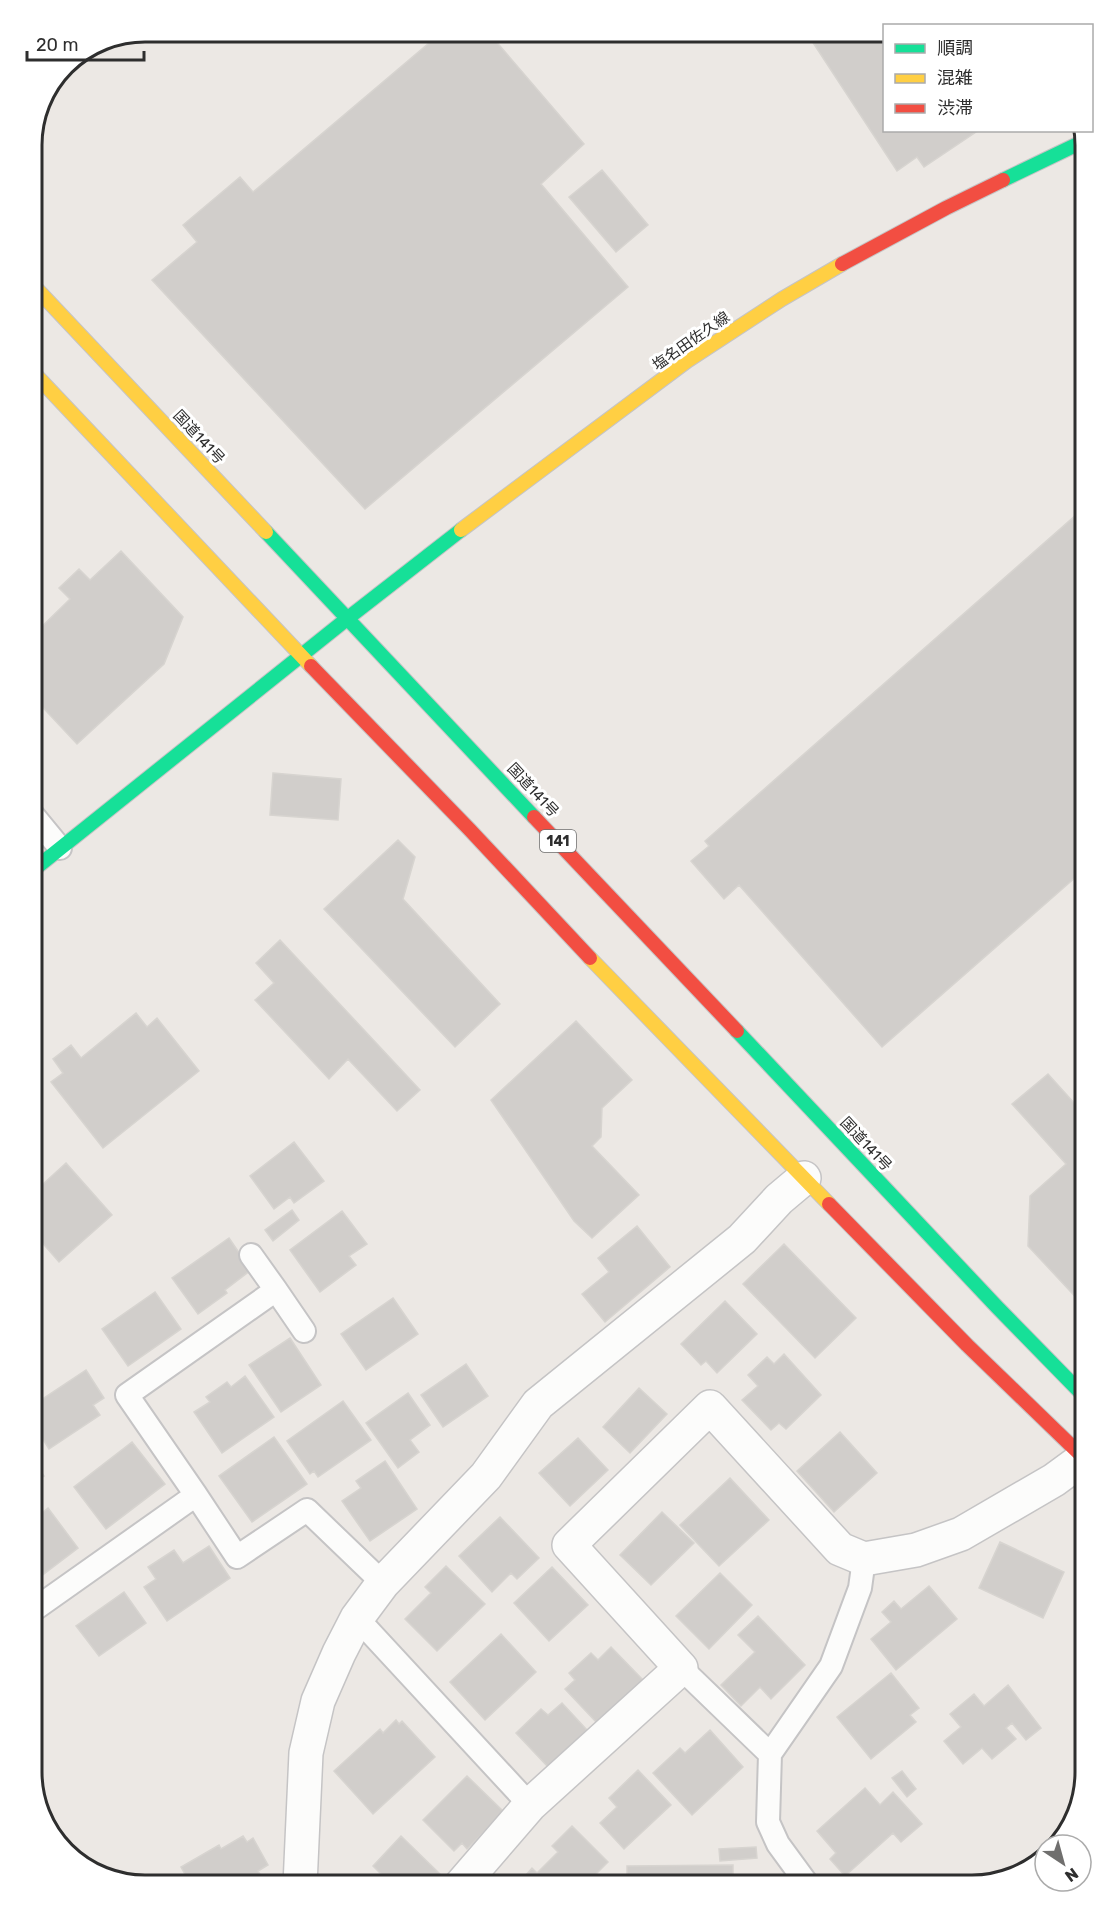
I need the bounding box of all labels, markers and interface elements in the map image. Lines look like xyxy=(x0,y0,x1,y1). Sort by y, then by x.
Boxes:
scale bar xyxy=(27,24,144,62)
legend xyxy=(883,24,1093,132)
text: 20 m xyxy=(36,34,78,56)
text: 順調 xyxy=(937,37,973,59)
text: 混雑 xyxy=(937,67,973,89)
text: 渋滞 xyxy=(937,97,973,119)
street label: 塩名田佐久線 xyxy=(649,308,733,374)
street label: 国道141号 xyxy=(170,406,228,468)
street label: 国道141号 xyxy=(504,759,562,821)
road number: 141 xyxy=(540,830,576,852)
street label: 国道141号 xyxy=(837,1113,895,1175)
north arrow xyxy=(1033,1833,1093,1893)
text: N xyxy=(1061,1864,1082,1886)

